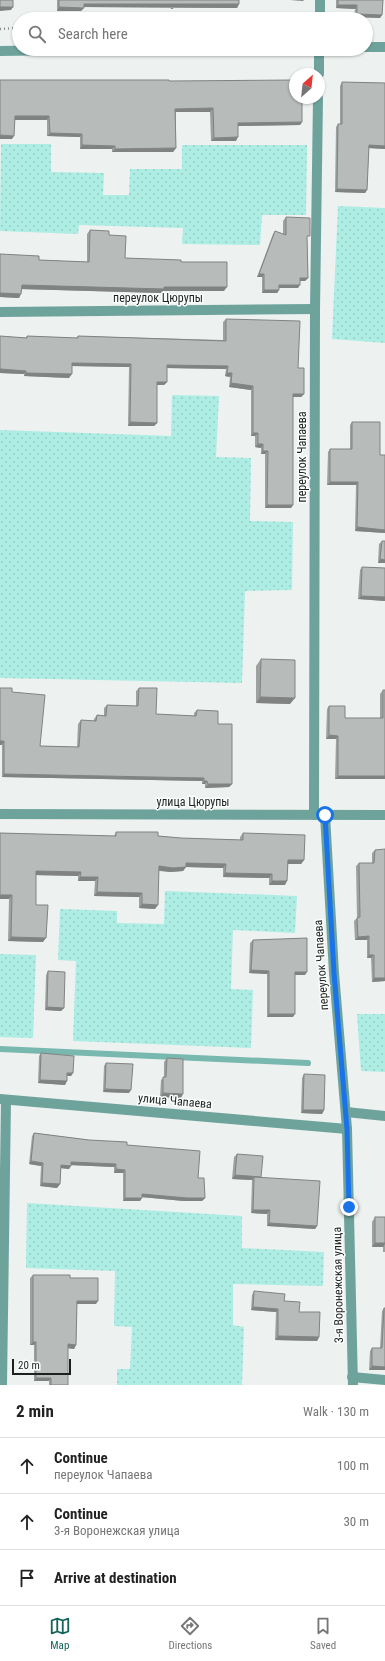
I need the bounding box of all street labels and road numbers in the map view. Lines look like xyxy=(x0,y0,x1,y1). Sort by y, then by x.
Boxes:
street label: переулок Цюрупы xyxy=(113,291,203,305)
street label: переулок Чапаева xyxy=(295,411,309,502)
street label: улица Цюрупы xyxy=(156,795,230,809)
street label: переулок Чапаева xyxy=(311,919,331,1011)
street label: улица Чапаева xyxy=(138,1091,213,1111)
street label: 3-я Воронежская улица xyxy=(330,1227,346,1343)

